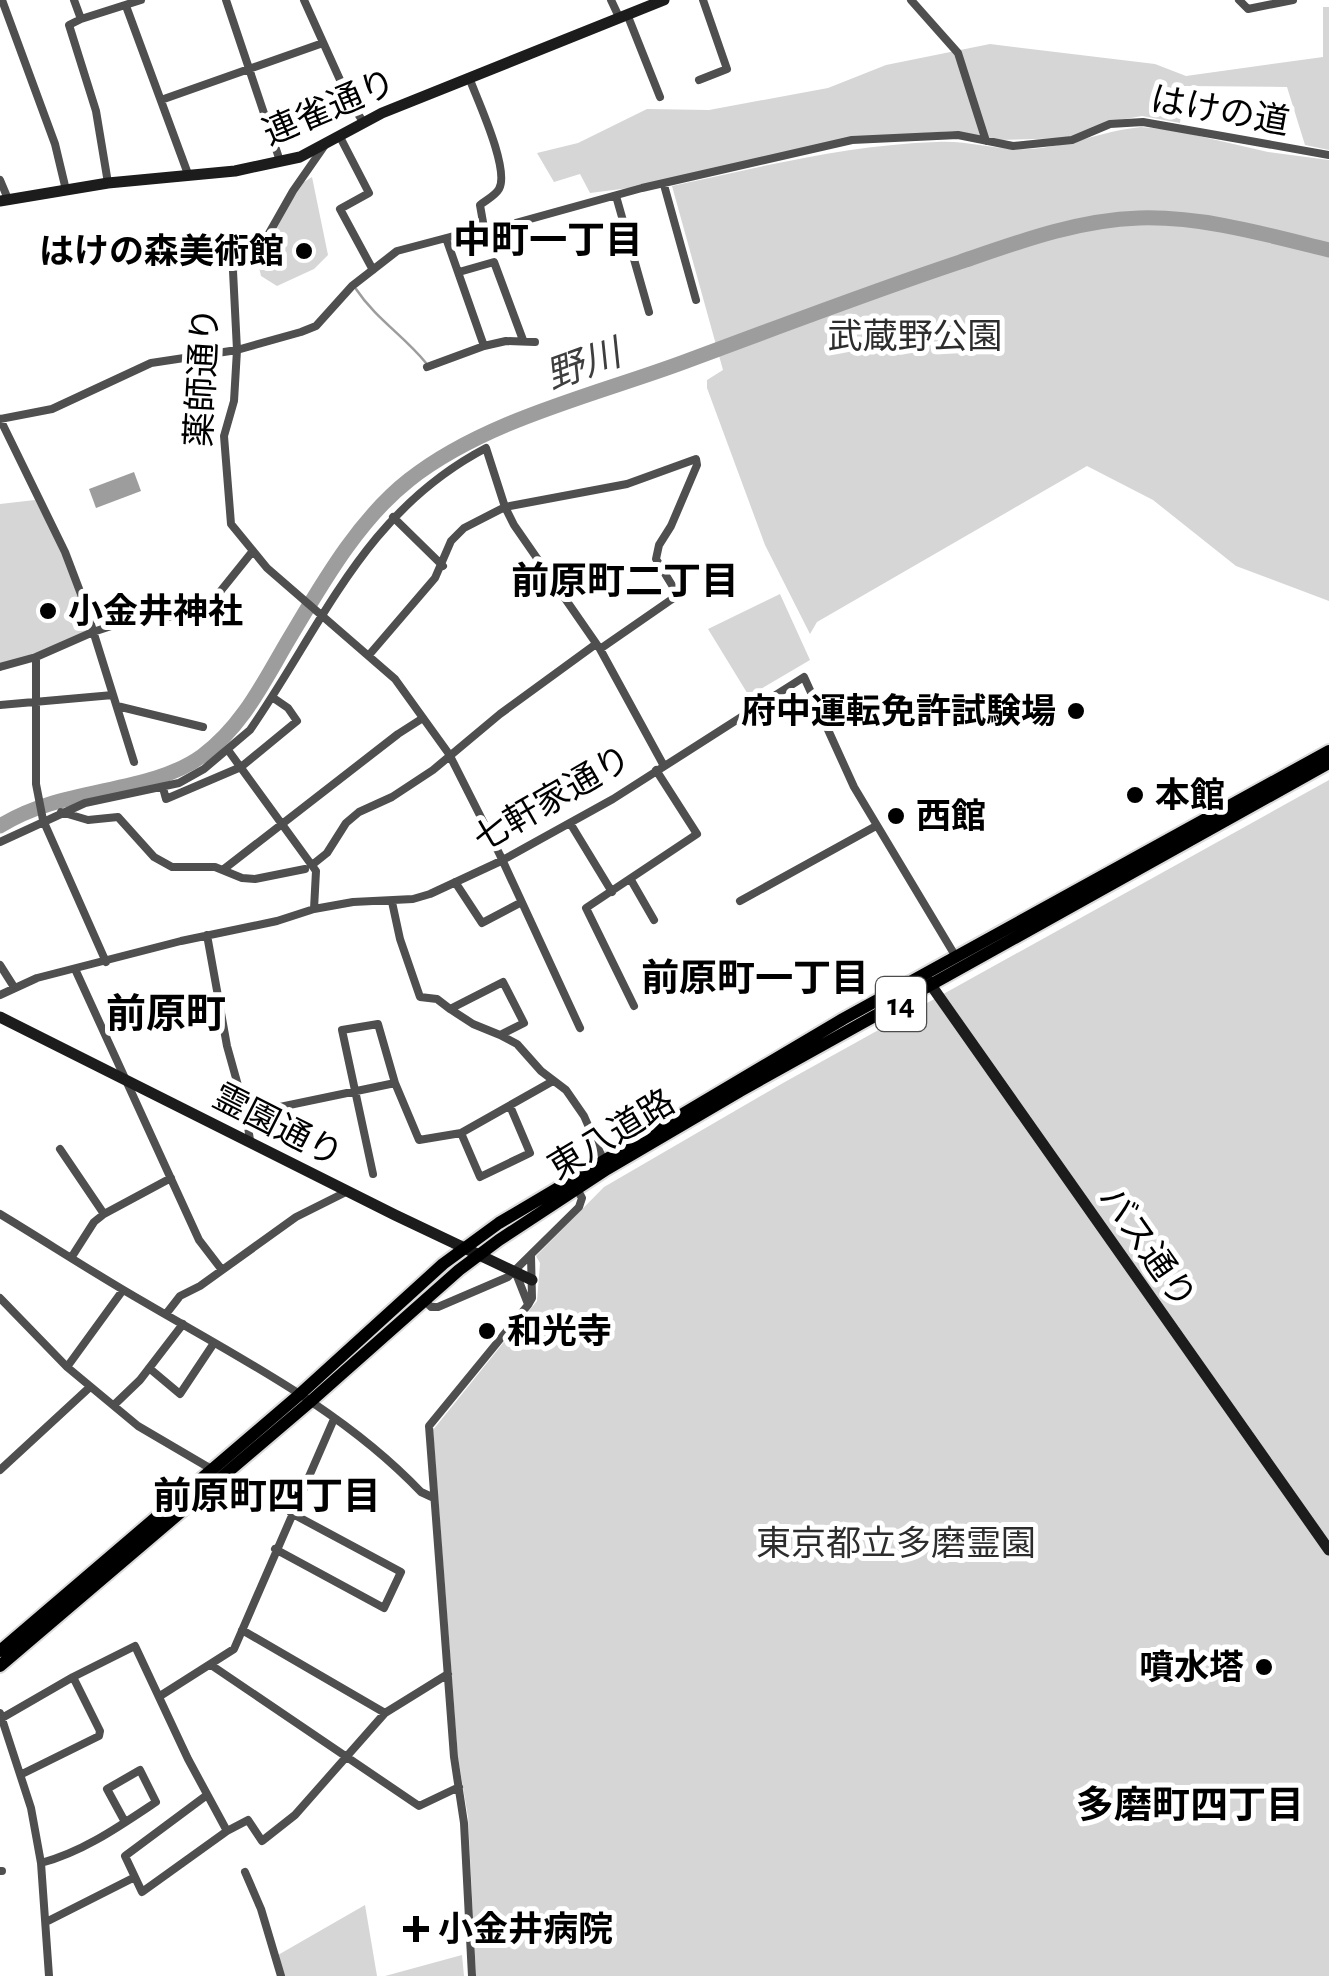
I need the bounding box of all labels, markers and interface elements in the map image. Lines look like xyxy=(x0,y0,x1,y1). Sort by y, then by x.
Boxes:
street label: 連雀通り xyxy=(258,63,401,152)
street label: はけの道 xyxy=(1148,80,1292,141)
district label: 中町一丁目 xyxy=(453,220,643,261)
place label: はけの森美術館 xyxy=(39,233,284,270)
marker: はけの森美術館 xyxy=(293,240,315,262)
street label: 薬師通り xyxy=(180,306,225,448)
park label: 武蔵野公園 xyxy=(827,318,1003,355)
water label: 野川 xyxy=(541,333,630,397)
district label: 前原町二丁目 xyxy=(511,561,739,602)
place label: 小金井神社 xyxy=(68,592,243,630)
marker: 小金井神社 xyxy=(37,600,59,622)
place label: 府中運転免許試験場 xyxy=(741,692,1056,730)
marker: 府中運転免許試験場 xyxy=(1065,700,1087,722)
street label: 七軒家通り xyxy=(467,739,637,858)
place label: 本館 xyxy=(1155,777,1225,814)
marker: 本館 xyxy=(1124,784,1146,806)
place label: 西館 xyxy=(916,798,986,835)
marker: 西館 xyxy=(885,805,907,827)
district label: 前原町一丁目 xyxy=(641,958,869,999)
road number: 14 xyxy=(876,977,926,1031)
district label: 前原町 xyxy=(106,992,226,1035)
street label: 霊園通り xyxy=(207,1078,348,1174)
street label: 東八道路 xyxy=(542,1083,681,1186)
street label: バス通り xyxy=(1092,1180,1202,1315)
place label: 和光寺 xyxy=(507,1313,612,1350)
marker: 和光寺 xyxy=(476,1320,498,1342)
district label: 前原町四丁目 xyxy=(153,1476,381,1517)
park label: 東京都立多磨霊園 xyxy=(756,1525,1036,1562)
place label: 噴水塔 xyxy=(1139,1649,1244,1686)
marker: 噴水塔 xyxy=(1253,1656,1275,1678)
district label: 多磨町四丁目 xyxy=(1076,1785,1304,1826)
place label: 小金井病院 xyxy=(438,1910,613,1948)
marker: 小金井病院 xyxy=(403,1916,429,1942)

